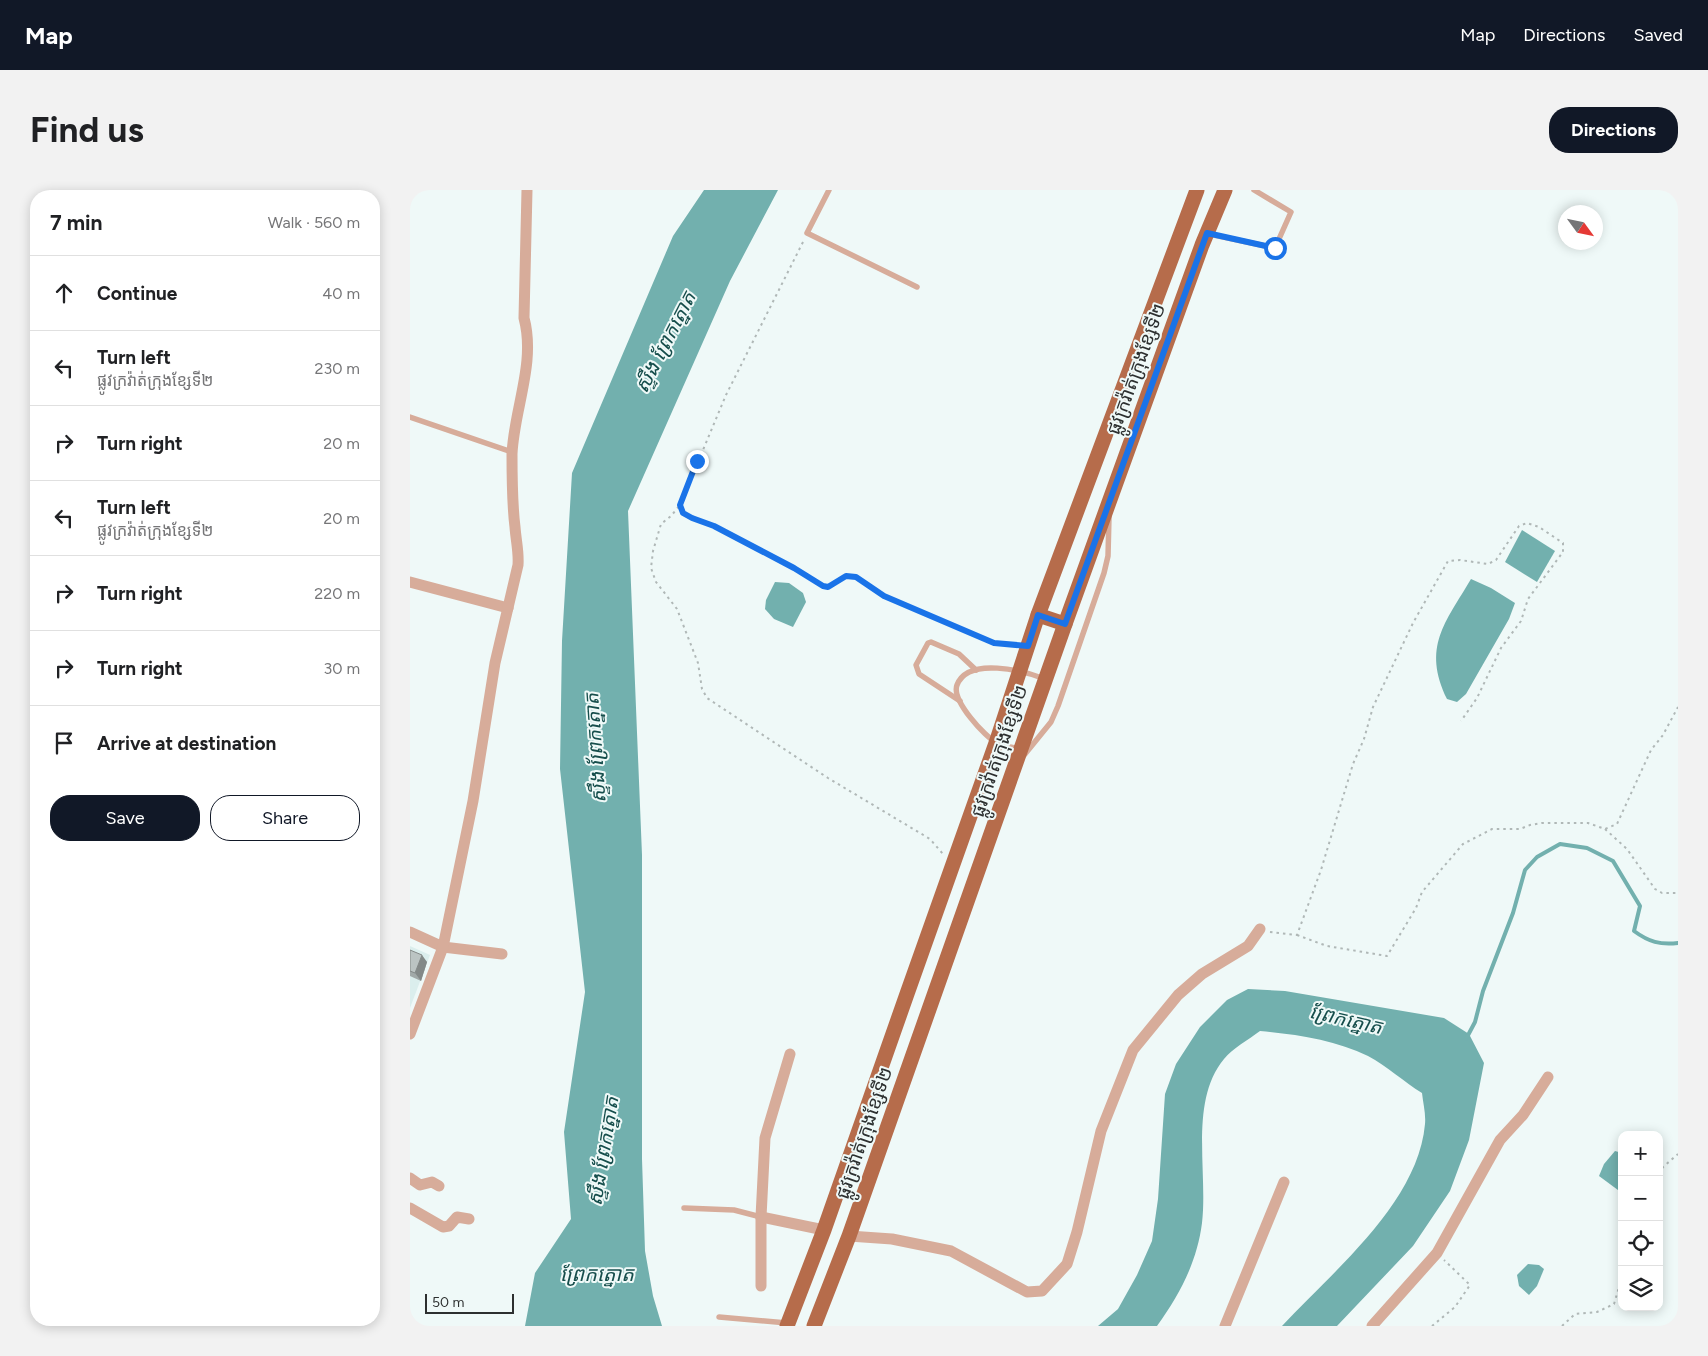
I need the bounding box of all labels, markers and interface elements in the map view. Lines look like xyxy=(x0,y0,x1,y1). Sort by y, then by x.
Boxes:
text: Map xyxy=(25,21,73,50)
text: Map xyxy=(1460,24,1495,46)
text: Directions xyxy=(1523,24,1605,46)
text: Saved xyxy=(1633,24,1683,46)
button: Directions xyxy=(1549,107,1678,153)
text: Find us xyxy=(30,109,144,151)
north arrow xyxy=(1558,205,1603,250)
text: 7 min xyxy=(50,210,102,235)
text: Walk · 560 m xyxy=(268,213,360,232)
route start xyxy=(1264,237,1287,260)
icon: ahead xyxy=(50,279,78,307)
text: Continue xyxy=(97,282,177,305)
text: 40 m xyxy=(322,284,360,303)
water label: ស្ទឹង ព្រែកត្នោត xyxy=(629,286,702,397)
street label: ផ្លូវក្រវ៉ាត់ក្រុងខ្សែទី២ xyxy=(1102,300,1176,440)
text: Turn left xyxy=(97,346,171,369)
icon: left xyxy=(50,354,78,382)
text: 230 m xyxy=(315,359,360,378)
text: ផ្លូវក្រវ៉ាត់ក្រុងខ្សែទី២ xyxy=(97,371,213,390)
icon: right xyxy=(50,429,78,457)
text: Turn right xyxy=(97,432,183,455)
text: 20 m xyxy=(323,434,360,453)
route end xyxy=(686,450,709,473)
text: Turn left xyxy=(97,496,171,519)
icon: left xyxy=(50,504,78,532)
text: 20 m xyxy=(323,509,360,528)
text: ផ្លូវក្រវ៉ាត់ក្រុងខ្សែទី២ xyxy=(97,521,213,540)
icon: right xyxy=(50,579,78,607)
text: Turn right xyxy=(97,582,183,605)
text: 220 m xyxy=(314,584,360,603)
icon: right xyxy=(50,654,78,682)
text: Turn right xyxy=(97,657,183,680)
text: 30 m xyxy=(323,659,360,678)
street label: ផ្លូវក្រវ៉ាត់ក្រុងខ្សែទី២ xyxy=(966,682,1038,822)
water label: ស្ទឹង ព្រែកត្នោត xyxy=(579,691,611,804)
icon: arrive xyxy=(50,729,78,757)
text: Arrive at destination xyxy=(97,732,276,755)
button: Save xyxy=(50,795,200,841)
button: Share xyxy=(210,795,360,841)
water label: ព្រែកត្នោត xyxy=(1307,999,1386,1040)
street label: ផ្លូវក្រវ៉ាត់ក្រុងខ្សែទី២ xyxy=(831,1064,903,1204)
water label: ស្ទឹង ព្រែកត្នោត xyxy=(583,1093,624,1207)
map controls xyxy=(1618,1131,1663,1311)
button: + xyxy=(1618,1131,1663,1176)
button: − xyxy=(1618,1176,1663,1221)
button: locate xyxy=(1618,1221,1663,1266)
water label: ព្រែកត្នោត xyxy=(560,1262,635,1287)
button: layers xyxy=(1618,1266,1663,1311)
scale bar xyxy=(425,1291,514,1314)
text: 50 m xyxy=(432,1294,464,1311)

